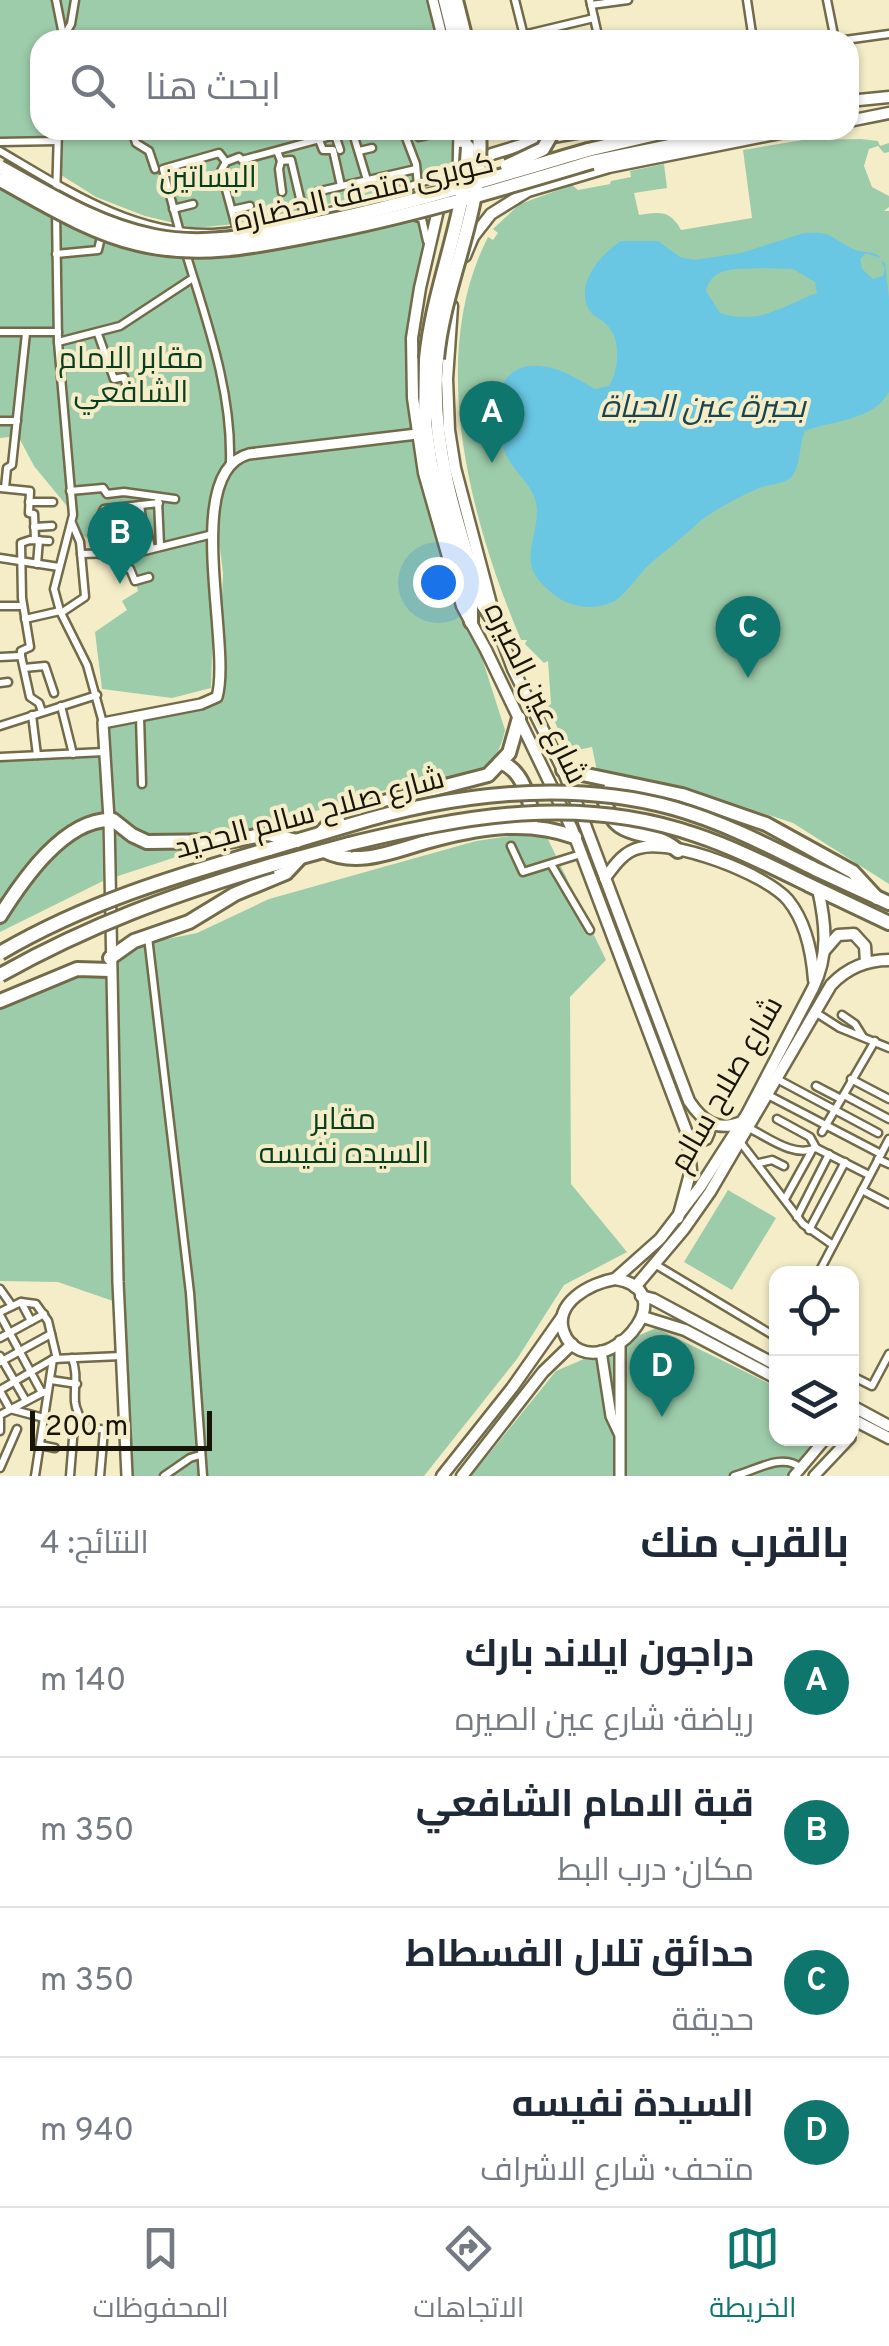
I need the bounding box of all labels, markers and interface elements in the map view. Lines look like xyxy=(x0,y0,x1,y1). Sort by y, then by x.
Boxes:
search box xyxy=(30,30,859,140)
icon: search xyxy=(65,58,120,113)
text: ابحث هنا xyxy=(145,65,281,114)
street label: كوبرى متحف الحضاره xyxy=(230,146,498,242)
park label: البساتين xyxy=(159,161,257,198)
park label: مقابر الامام الشافعي xyxy=(58,342,204,415)
pin: A xyxy=(460,380,524,463)
water label: بحيرة عين الحياة xyxy=(600,389,807,429)
pin: B xyxy=(88,502,152,584)
your location xyxy=(413,557,464,608)
pin: C xyxy=(716,596,780,678)
street label: شارع عين الصيره xyxy=(474,597,594,791)
street label: شارع صلاح سالم الجديد xyxy=(171,761,449,869)
street label: شارع صلاح سالم xyxy=(663,991,793,1179)
park label: مقابر السيده نفيسه xyxy=(259,1103,429,1174)
map controls xyxy=(769,1266,859,1446)
button: locate xyxy=(769,1266,859,1356)
pin: D xyxy=(630,1334,694,1417)
button: layers xyxy=(769,1356,859,1446)
scale bar xyxy=(30,1406,212,1450)
text: 200 m xyxy=(45,1410,128,1446)
text: بالقرب منك xyxy=(640,1520,849,1573)
text: النتائج: 4 xyxy=(40,1525,149,1565)
text: دراجون ايلاند بارك xyxy=(465,1632,754,1681)
text: 140 m xyxy=(40,1662,126,1702)
text: A xyxy=(805,1662,828,1702)
text: رياضة · شارع عين الصيره xyxy=(455,1702,754,1742)
text: قبة الامام الشافعي xyxy=(416,1782,754,1831)
text: 350 m xyxy=(40,1812,134,1852)
text: B xyxy=(805,1812,828,1852)
text: مكان · درب البط xyxy=(558,1852,754,1892)
text: حدائق تلال الفسطاط xyxy=(405,1932,754,1981)
text: 350 m xyxy=(40,1962,134,2002)
text: C xyxy=(806,1962,827,2002)
text: حديقة xyxy=(672,2002,754,2042)
text: السيدة نفيسه xyxy=(512,2082,754,2131)
text: 940 m xyxy=(40,2112,134,2152)
text: D xyxy=(805,2112,828,2152)
text: متحف · شارع الاشراف xyxy=(480,2152,754,2192)
tab: المحفوظات xyxy=(92,2221,229,2333)
tab: الاتجاهات xyxy=(414,2221,524,2333)
tab: الخريطة xyxy=(709,2221,797,2333)

